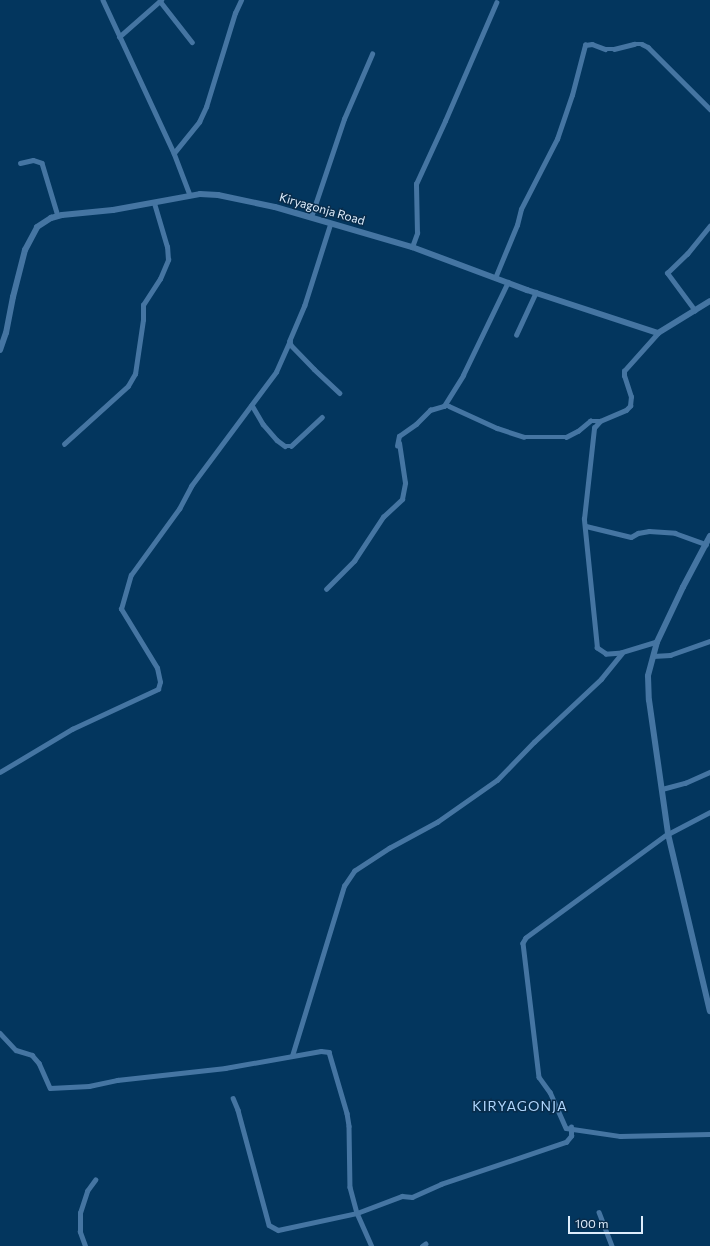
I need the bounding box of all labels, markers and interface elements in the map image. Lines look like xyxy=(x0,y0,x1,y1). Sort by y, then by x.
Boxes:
street label: Kiryagonja Road xyxy=(278,190,366,228)
district label: KIRYAGONJA xyxy=(472,1098,568,1114)
scale bar xyxy=(570,1208,645,1234)
text: 100 m xyxy=(575,1216,609,1230)

